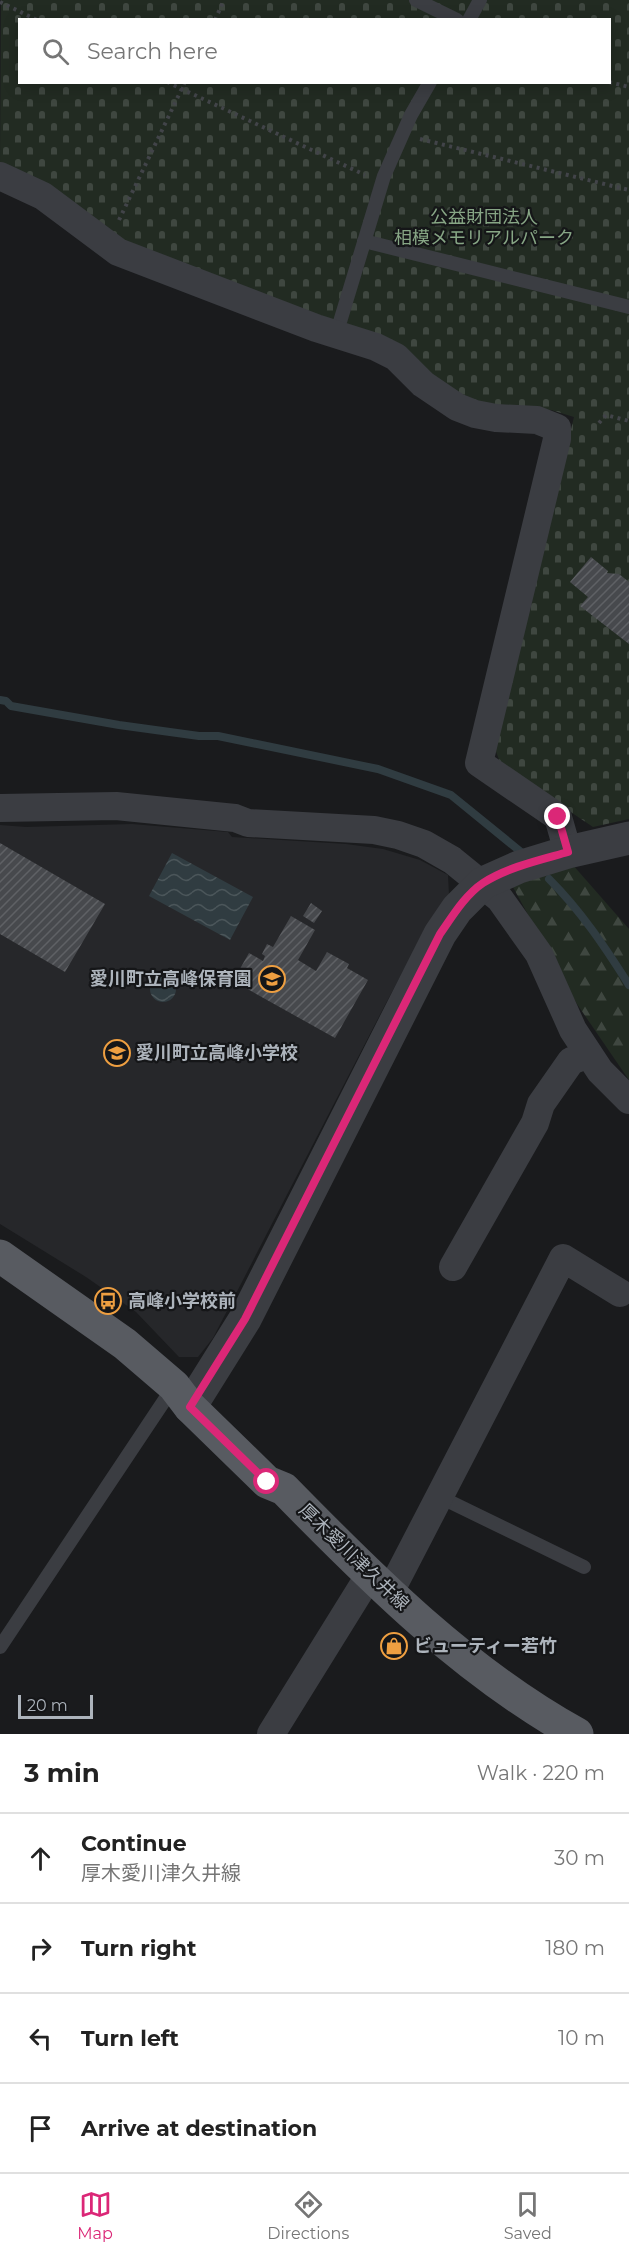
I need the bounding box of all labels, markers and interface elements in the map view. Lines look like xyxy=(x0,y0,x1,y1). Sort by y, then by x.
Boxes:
search box xyxy=(18,18,611,84)
icon: search xyxy=(39,35,72,68)
text: Search here xyxy=(87,38,218,65)
park label: 公益財団法人 相模メモリアルパーク xyxy=(394,206,574,249)
route end xyxy=(544,803,570,829)
school or university icon: 愛川町立高峰保育園 xyxy=(257,964,287,994)
place label: 愛川町立高峰保育園 xyxy=(90,968,252,990)
school or university icon: 愛川町立高峰小学校 xyxy=(102,1038,132,1068)
place label: 愛川町立高峰小学校 xyxy=(136,1042,298,1064)
bus stop icon: 高峰小学校前 xyxy=(93,1286,123,1316)
place label: 高峰小学校前 xyxy=(128,1290,236,1312)
route start xyxy=(253,1468,279,1494)
street label: 厚木愛川津久井線 xyxy=(295,1499,413,1615)
shop icon: ビューティー若竹 xyxy=(379,1631,409,1661)
place label: ビューティー若竹 xyxy=(414,1635,557,1657)
scale bar xyxy=(18,1692,93,1720)
text: 20 m xyxy=(27,1696,68,1715)
text: 3 min xyxy=(24,1757,100,1789)
text: Walk · 220 m xyxy=(477,1761,605,1785)
text: Continue xyxy=(81,1830,187,1857)
icon: ahead xyxy=(24,1842,57,1875)
text: 30 m xyxy=(554,1846,605,1870)
text: 厚木愛川津久井線 xyxy=(81,1861,241,1885)
icon: right xyxy=(24,1932,57,1965)
text: Turn right xyxy=(81,1935,196,1962)
text: 180 m xyxy=(545,1936,605,1960)
icon: left xyxy=(24,2022,57,2055)
text: Turn left xyxy=(81,2025,179,2052)
text: 10 m xyxy=(558,2026,605,2050)
icon: arrive xyxy=(24,2112,57,2145)
text: Arrive at destination xyxy=(81,2115,317,2142)
tab: Map xyxy=(77,2188,113,2243)
tab: Directions xyxy=(267,2188,349,2243)
tab: Saved xyxy=(504,2188,552,2243)

